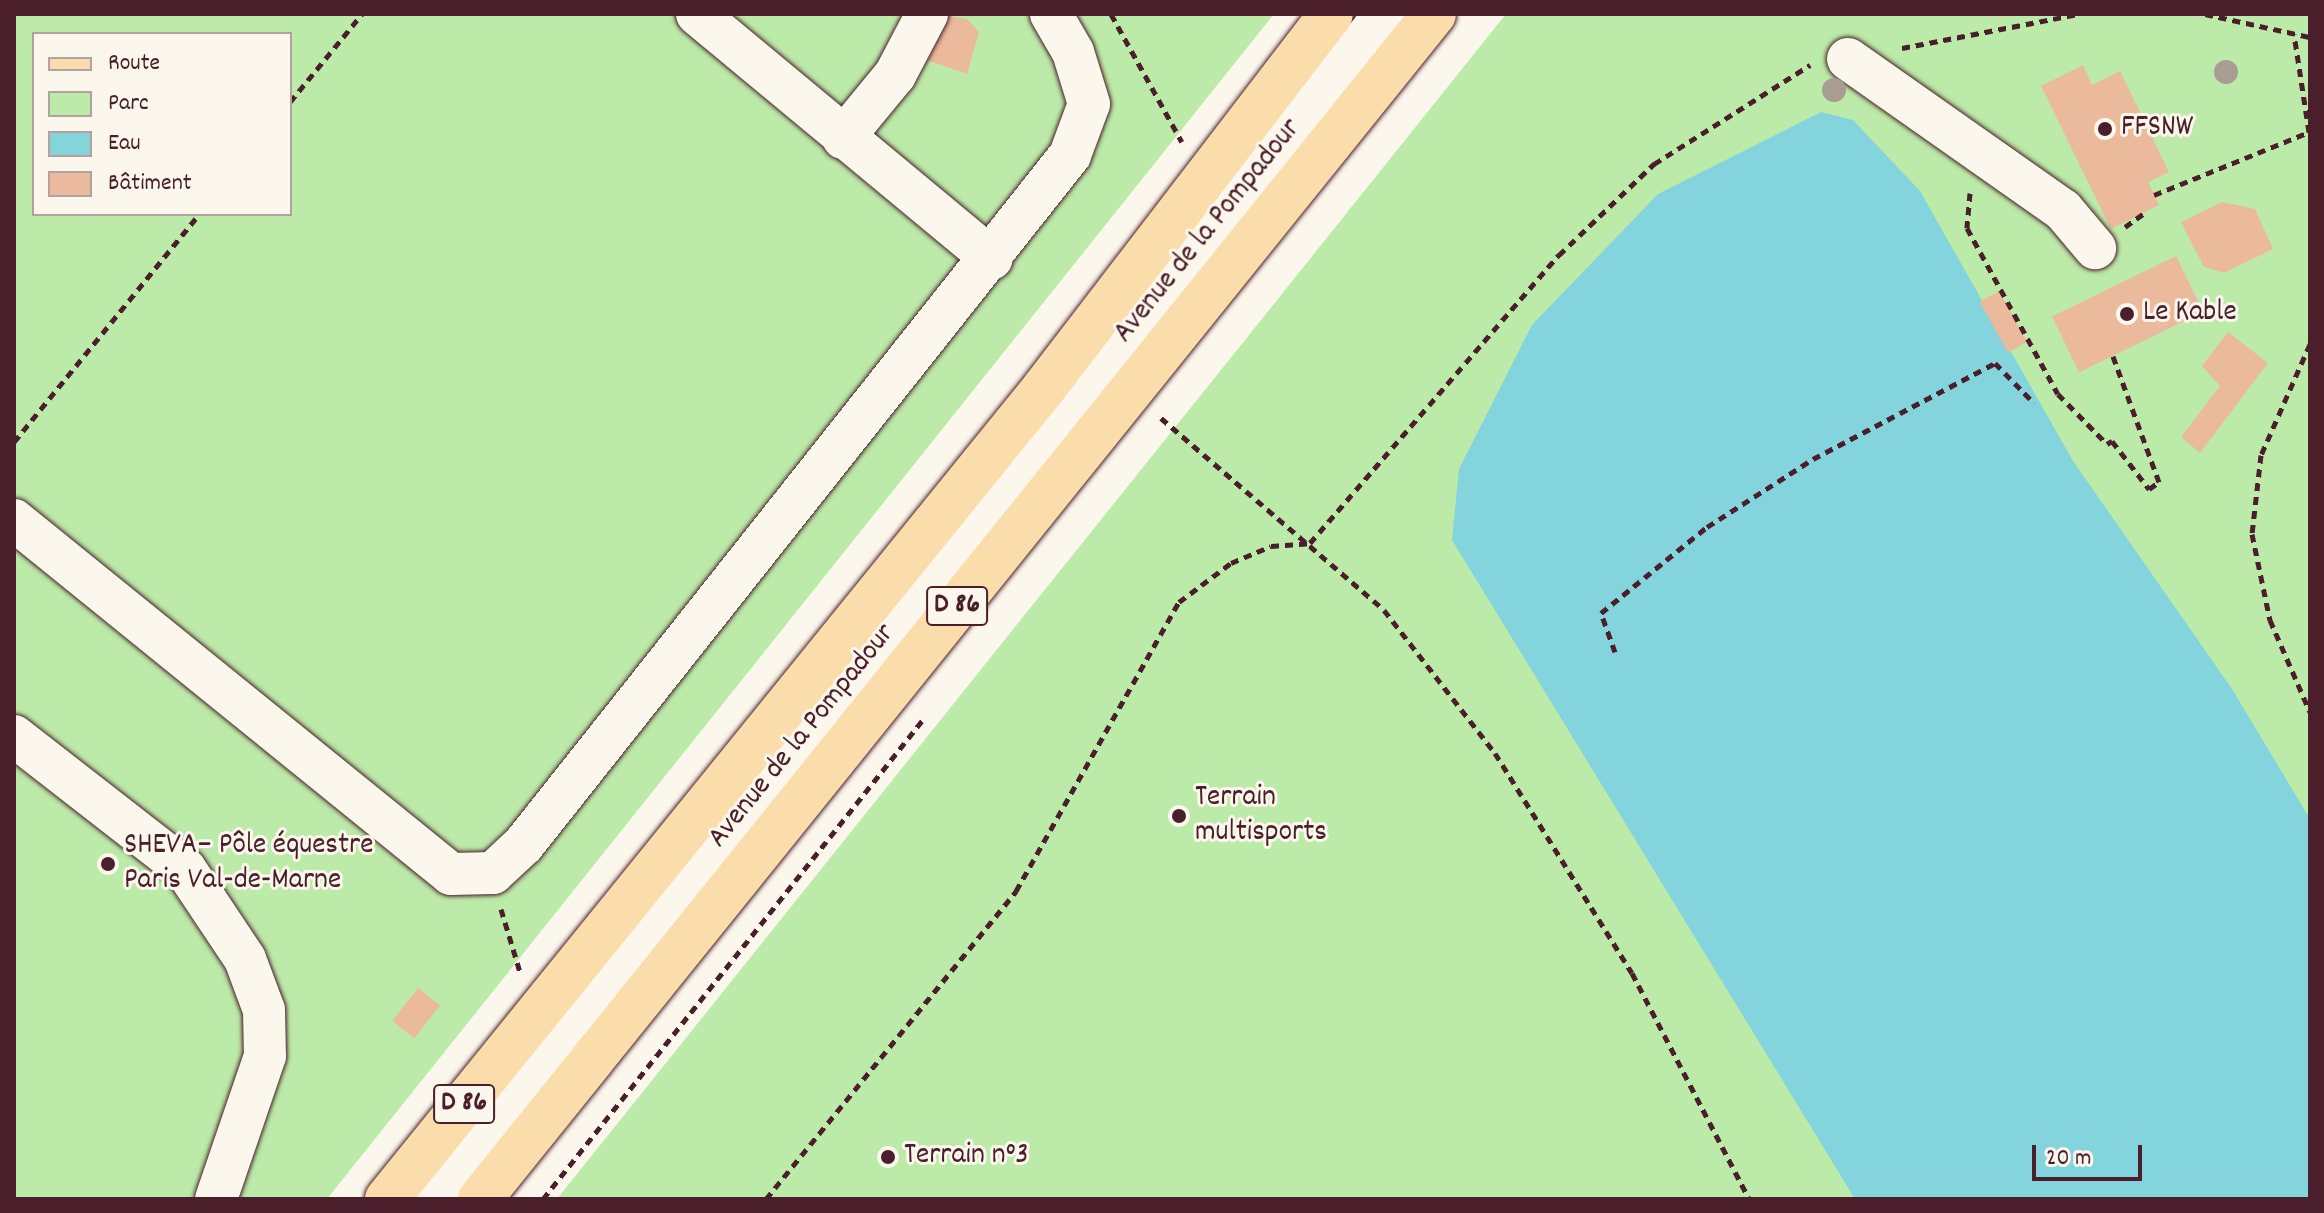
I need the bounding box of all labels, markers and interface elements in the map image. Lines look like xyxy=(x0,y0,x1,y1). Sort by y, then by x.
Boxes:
legend xyxy=(32,32,292,216)
text: Route xyxy=(108,47,160,81)
text: Parc xyxy=(108,87,149,121)
place label: FFSNW xyxy=(2121,111,2193,147)
street label: Avenue de la Pompadour xyxy=(1107,113,1311,351)
marker: FFSNW xyxy=(2096,120,2114,138)
text: Eau xyxy=(108,127,141,161)
text: Bâtiment xyxy=(108,167,192,201)
place label: Le Kable xyxy=(2143,296,2237,332)
marker: Le Kable xyxy=(2118,305,2136,323)
road number: D 86 xyxy=(925,582,989,630)
street label: Avenue de la Pompadour xyxy=(701,618,905,856)
place label: Terrain multisports xyxy=(1195,781,1327,852)
marker: Terrain multisports xyxy=(1170,807,1188,825)
place label: SHEVA– Pôle équestre Paris Val-de-Marne xyxy=(124,829,373,900)
marker: SHEVA– Pôle équestre Paris Val-de-Marne xyxy=(99,855,117,873)
road number: D 86 xyxy=(432,1080,496,1128)
scale bar xyxy=(2036,1129,2146,1179)
place label: Terrain n°3 xyxy=(904,1139,1029,1175)
text: 20 m xyxy=(2046,1142,2092,1176)
marker: Terrain n°3 xyxy=(879,1148,897,1166)

